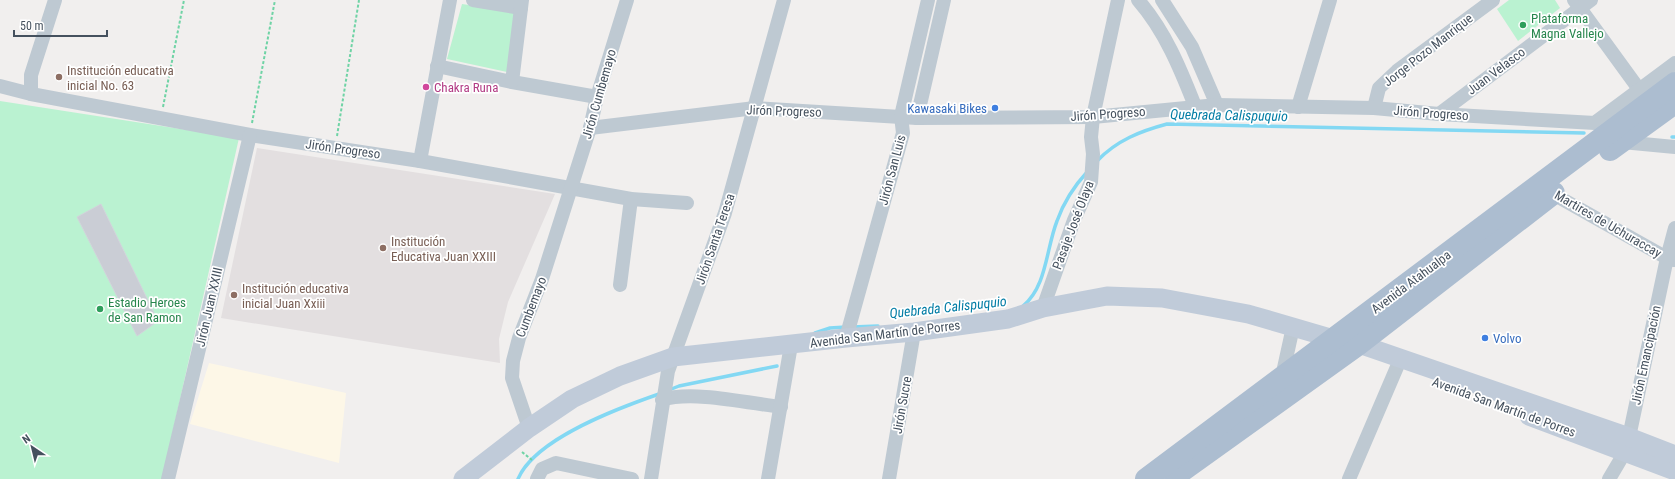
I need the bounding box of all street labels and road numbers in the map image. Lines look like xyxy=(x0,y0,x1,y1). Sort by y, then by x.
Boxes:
street label: Jorge Pozo Manrique xyxy=(1380,11,1476,89)
street label: Juan Velasco xyxy=(1464,44,1528,98)
street label: Jirón Cumbemayo xyxy=(579,47,619,141)
street label: Jirón Progreso xyxy=(746,102,822,120)
street label: Jirón Progreso xyxy=(1393,103,1469,123)
street label: Jirón Progreso xyxy=(1070,104,1146,124)
street label: Jirón San Luis xyxy=(875,133,909,207)
street label: Jirón Progreso xyxy=(305,136,381,162)
street label: Pasaje José Olaya xyxy=(1049,179,1097,271)
street label: Martires de Uchuraccay xyxy=(1552,187,1665,261)
street label: Jirón Santa Teresa xyxy=(692,191,738,287)
street label: Avenida Atahualpa xyxy=(1368,247,1454,317)
street label: Jirón Juan XXIII xyxy=(193,266,225,348)
street label: Cumbemayo xyxy=(513,275,549,339)
street label: Jirón Emancipación xyxy=(1628,304,1664,406)
street label: Avenida San Martín de Porres xyxy=(809,317,961,351)
street label: Avenida San Martín de Porres xyxy=(1430,374,1578,440)
street label: Jirón Sucre xyxy=(890,375,914,435)

